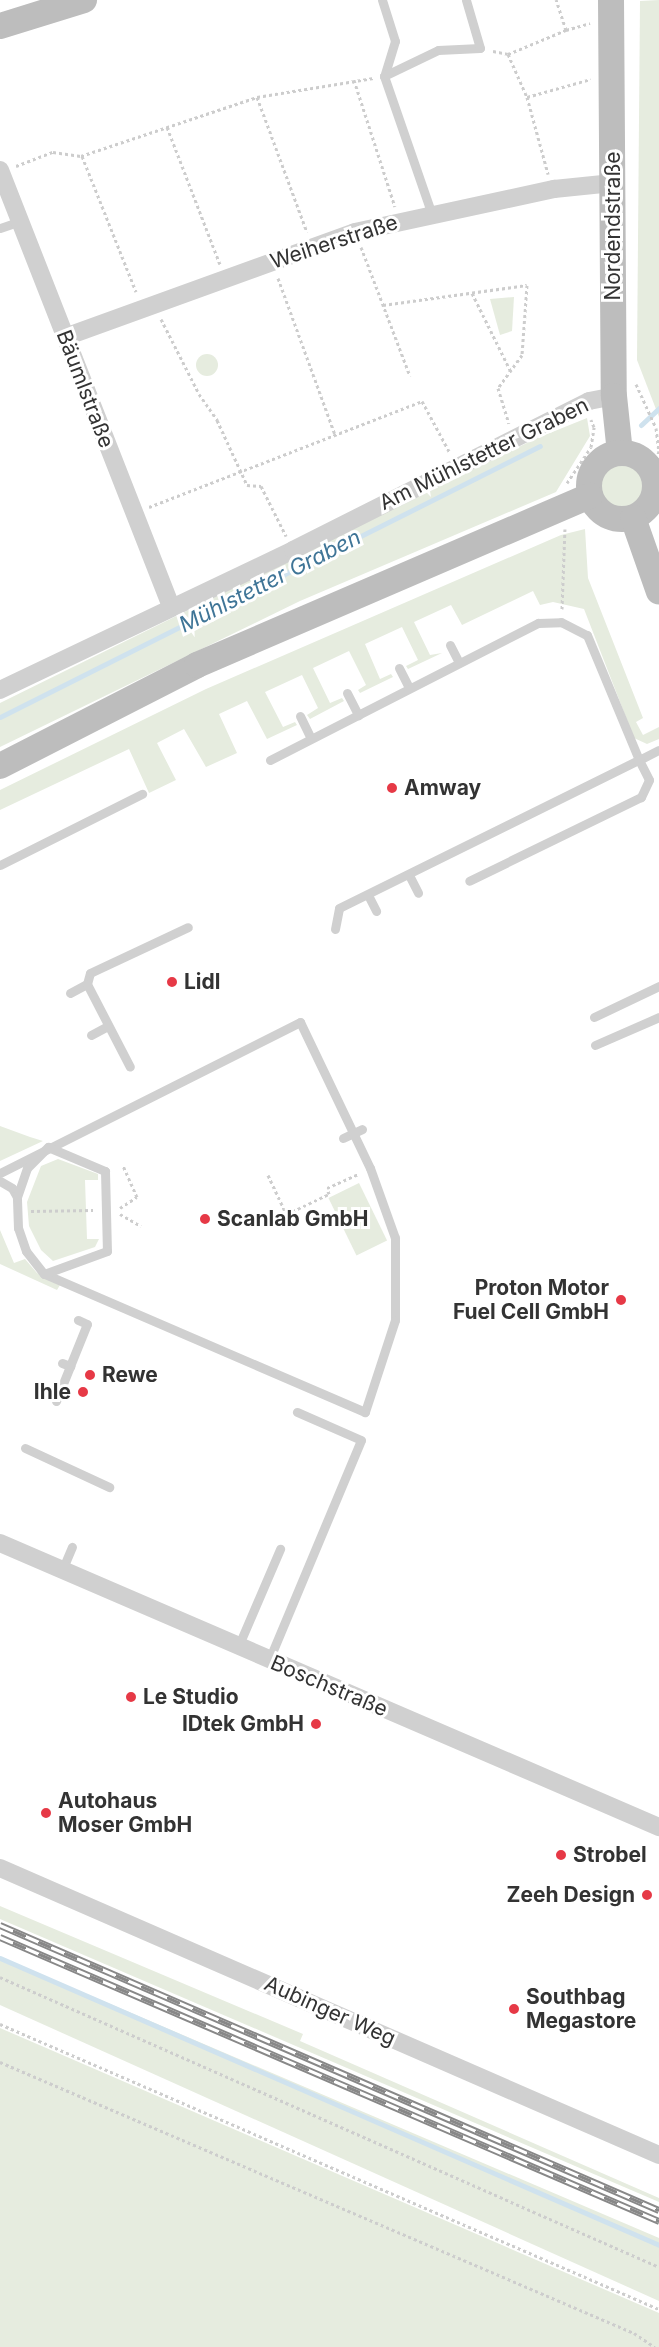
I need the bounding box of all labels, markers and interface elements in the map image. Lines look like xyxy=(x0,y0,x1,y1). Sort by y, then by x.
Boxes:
street label: Nordendstraße xyxy=(600,151,626,301)
street label: Weiherstraße xyxy=(267,210,401,274)
street label: Bäumlstraße xyxy=(51,326,119,452)
street label: Am Mühlstetter Graben xyxy=(375,392,593,516)
water label: Mühlstetter Graben xyxy=(175,524,365,638)
place label: Amway xyxy=(404,775,481,801)
marker: Amway xyxy=(385,781,399,795)
place label: Lidl xyxy=(184,969,220,995)
marker: Lidl xyxy=(165,975,179,989)
place label: Scanlab GmbH xyxy=(217,1206,369,1232)
marker: Scanlab GmbH xyxy=(198,1212,212,1226)
place label: Proton Motor Fuel Cell GmbH xyxy=(453,1275,609,1325)
marker: Proton Motor Fuel Cell GmbH xyxy=(614,1293,628,1307)
place label: Rewe xyxy=(102,1362,158,1388)
marker: Rewe xyxy=(83,1368,97,1382)
place label: Ihle xyxy=(34,1379,71,1405)
marker: Ihle xyxy=(76,1385,90,1399)
street label: Boschstraße xyxy=(267,1650,391,1722)
place label: Le Studio xyxy=(143,1684,239,1710)
marker: Le Studio xyxy=(124,1690,138,1704)
place label: IDtek GmbH xyxy=(182,1711,304,1737)
marker: IDtek GmbH xyxy=(309,1717,323,1731)
place label: Autohaus Moser GmbH xyxy=(58,1788,192,1838)
marker: Autohaus Moser GmbH xyxy=(39,1806,53,1820)
place label: Strobel xyxy=(573,1842,647,1868)
marker: Strobel xyxy=(554,1848,568,1862)
place label: Zeeh Design xyxy=(507,1882,635,1908)
marker: Zeeh Design xyxy=(640,1888,654,1902)
street label: Aubinger Weg xyxy=(260,1971,400,2051)
place label: Southbag Megastore xyxy=(526,1984,636,2034)
marker: Southbag Megastore xyxy=(507,2002,521,2016)

